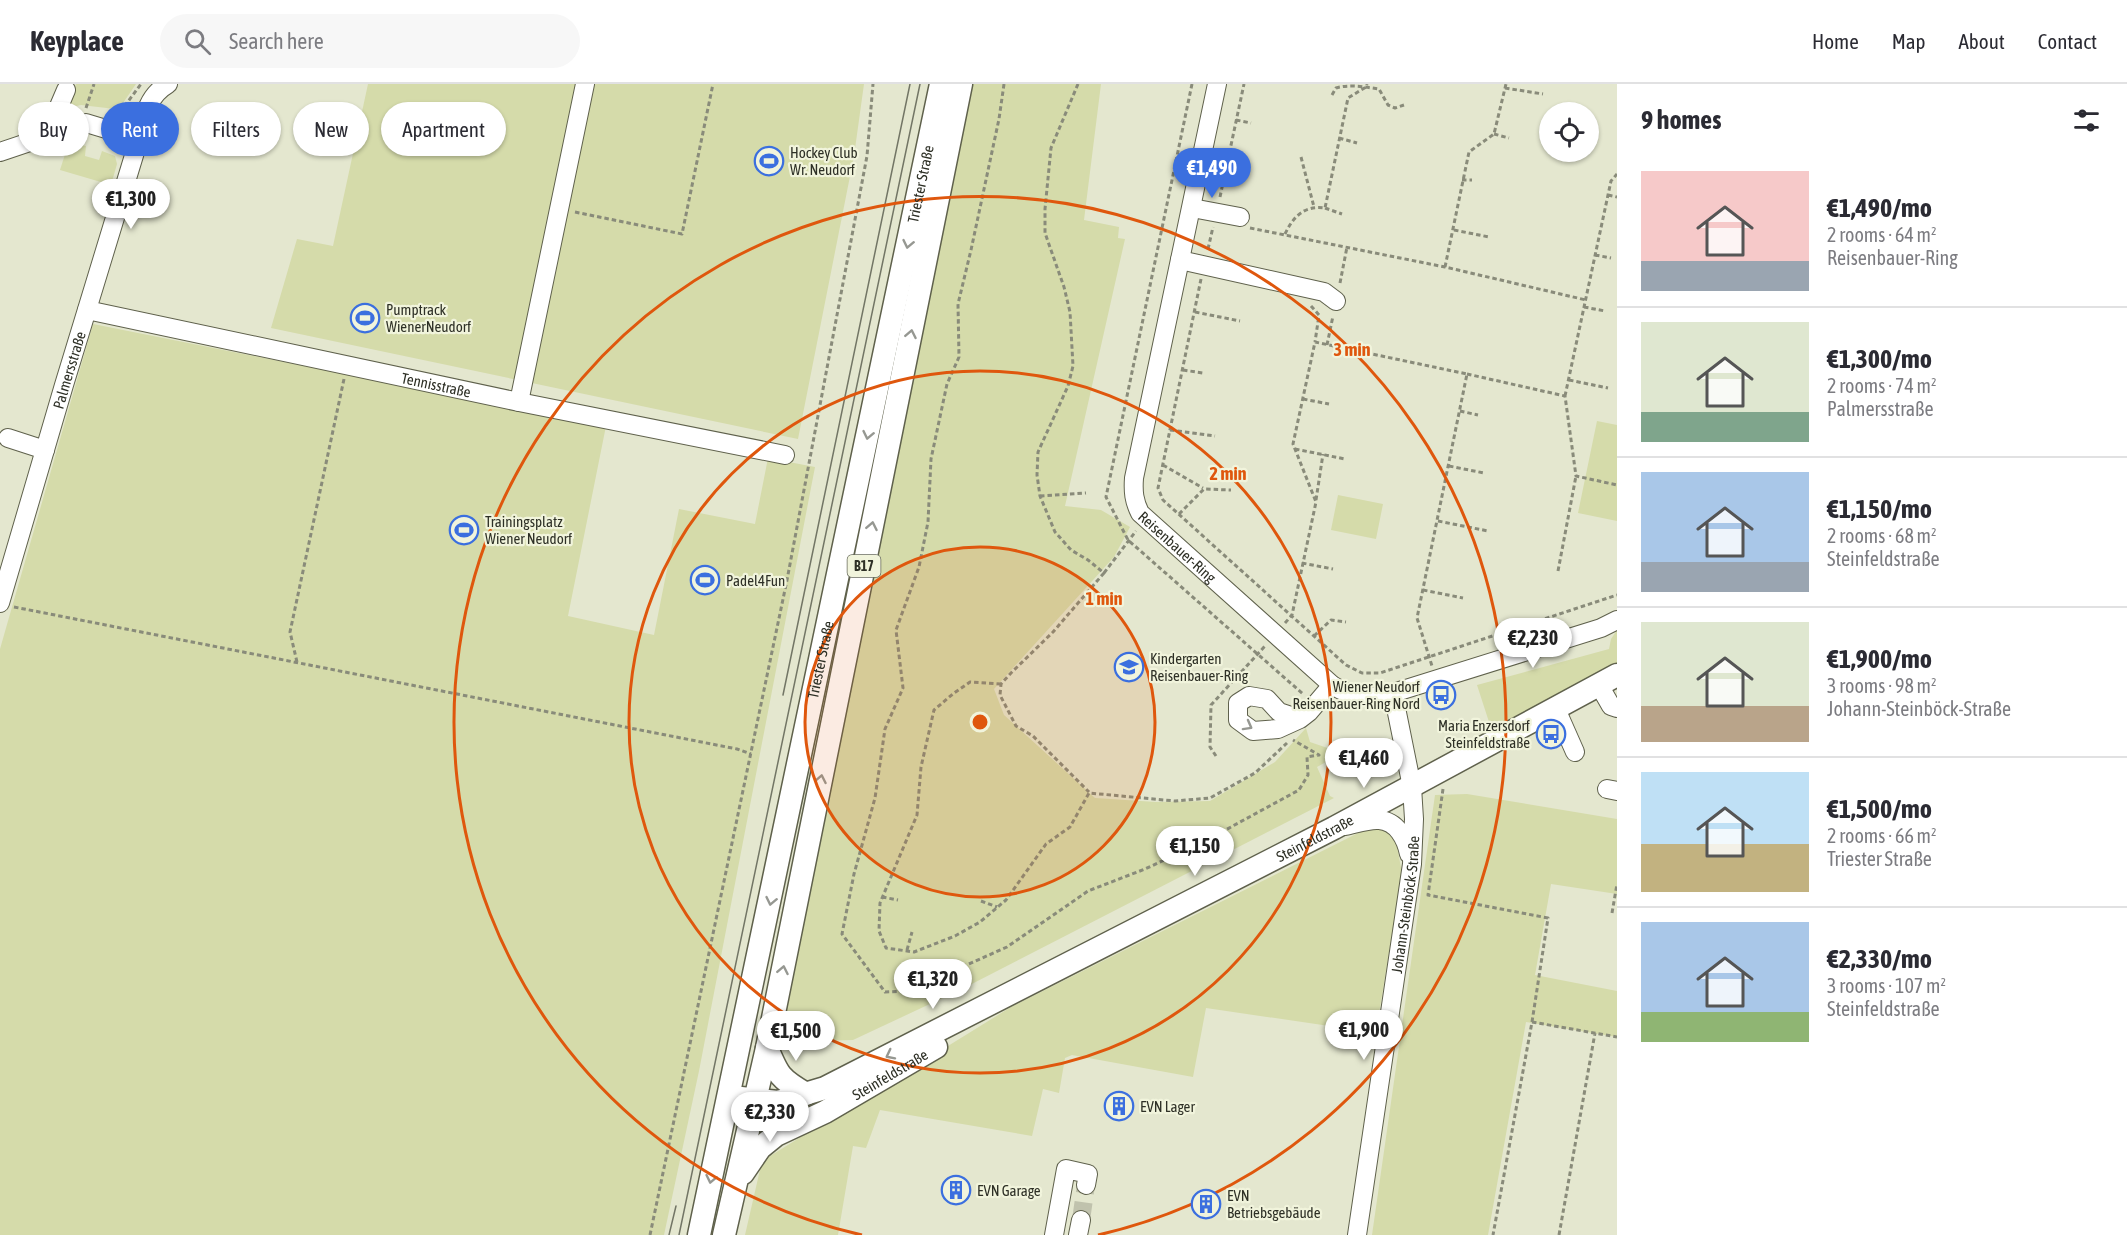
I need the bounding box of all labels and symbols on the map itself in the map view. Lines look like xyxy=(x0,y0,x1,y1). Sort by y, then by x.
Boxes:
street label: Triester Straße xyxy=(904,143,936,224)
place label: Hockey Club Wr. Neudorf xyxy=(790,144,858,178)
sports icon: Hockey Club Wr. Neudorf xyxy=(753,145,785,177)
pin: €1,490 xyxy=(1163,148,1261,199)
pin: €1,300 xyxy=(82,179,180,230)
one-way arrow xyxy=(902,239,915,249)
place label: Pumptrack WienerNeudorf xyxy=(386,301,471,335)
sports icon: Pumptrack WienerNeudorf xyxy=(349,302,381,334)
street label: Palmersstraße xyxy=(49,329,88,411)
one-way arrow xyxy=(904,330,917,340)
text: 3 min xyxy=(1334,339,1371,360)
street label: Tennisstraße xyxy=(400,369,473,400)
one-way arrow xyxy=(862,430,875,440)
text: 2 min xyxy=(1210,463,1247,484)
street label: Reisenbauer-Ring xyxy=(1135,507,1220,586)
place label: Trainingsplatz Wiener Neudorf xyxy=(485,513,572,547)
sports icon: Trainingsplatz Wiener Neudorf xyxy=(448,514,480,546)
one-way arrow xyxy=(865,521,878,531)
road number: B17 xyxy=(848,555,880,577)
sports icon: Padel4Fun xyxy=(689,564,721,596)
place label: Padel4Fun xyxy=(726,572,785,589)
text: 1 min xyxy=(1086,588,1123,609)
pin: €2,230 xyxy=(1484,618,1582,669)
street label: Triester Straße xyxy=(804,619,836,700)
place label: Kindergarten Reisenbauer-Ring xyxy=(1150,650,1249,684)
school or university icon: Kindergarten Reisenbauer-Ring xyxy=(1113,651,1145,683)
place label: Wiener Neudorf Reisenbauer-Ring Nord xyxy=(1292,678,1420,712)
bus stop icon: Wiener Neudorf Reisenbauer-Ring Nord xyxy=(1425,679,1457,711)
centre of rings xyxy=(970,712,990,732)
place label: Maria Enzersdorf Steinfeldstraße xyxy=(1438,717,1530,751)
one-way arrow xyxy=(1242,718,1253,730)
bus stop icon: Maria Enzersdorf Steinfeldstraße xyxy=(1535,718,1567,750)
pin: €1,460 xyxy=(1315,738,1413,789)
one-way arrow xyxy=(814,774,827,784)
street label: Steinfeldstraße xyxy=(1273,811,1356,865)
pin: €1,150 xyxy=(1146,826,1244,877)
street label: Johann-Steinböck-Straße xyxy=(1387,835,1422,974)
one-way arrow xyxy=(765,895,778,905)
pin: €1,320 xyxy=(884,959,982,1010)
one-way arrow xyxy=(776,965,789,975)
pin: €1,900 xyxy=(1315,1010,1413,1061)
pin: €1,500 xyxy=(747,1011,845,1062)
street label: Steinfeldstraße xyxy=(849,1045,931,1103)
one-way arrow xyxy=(886,1048,896,1059)
building icon: EVN Lager xyxy=(1103,1090,1135,1122)
pin: €2,330 xyxy=(721,1092,819,1143)
place label: EVN Lager xyxy=(1140,1098,1195,1115)
one-way arrow xyxy=(705,1174,718,1184)
building icon: EVN Garage xyxy=(940,1174,972,1206)
place label: EVN Garage xyxy=(977,1182,1041,1199)
place label: EVN Betriebsgebäude xyxy=(1227,1187,1321,1221)
building icon: EVN Betriebsgebäude xyxy=(1190,1188,1222,1220)

